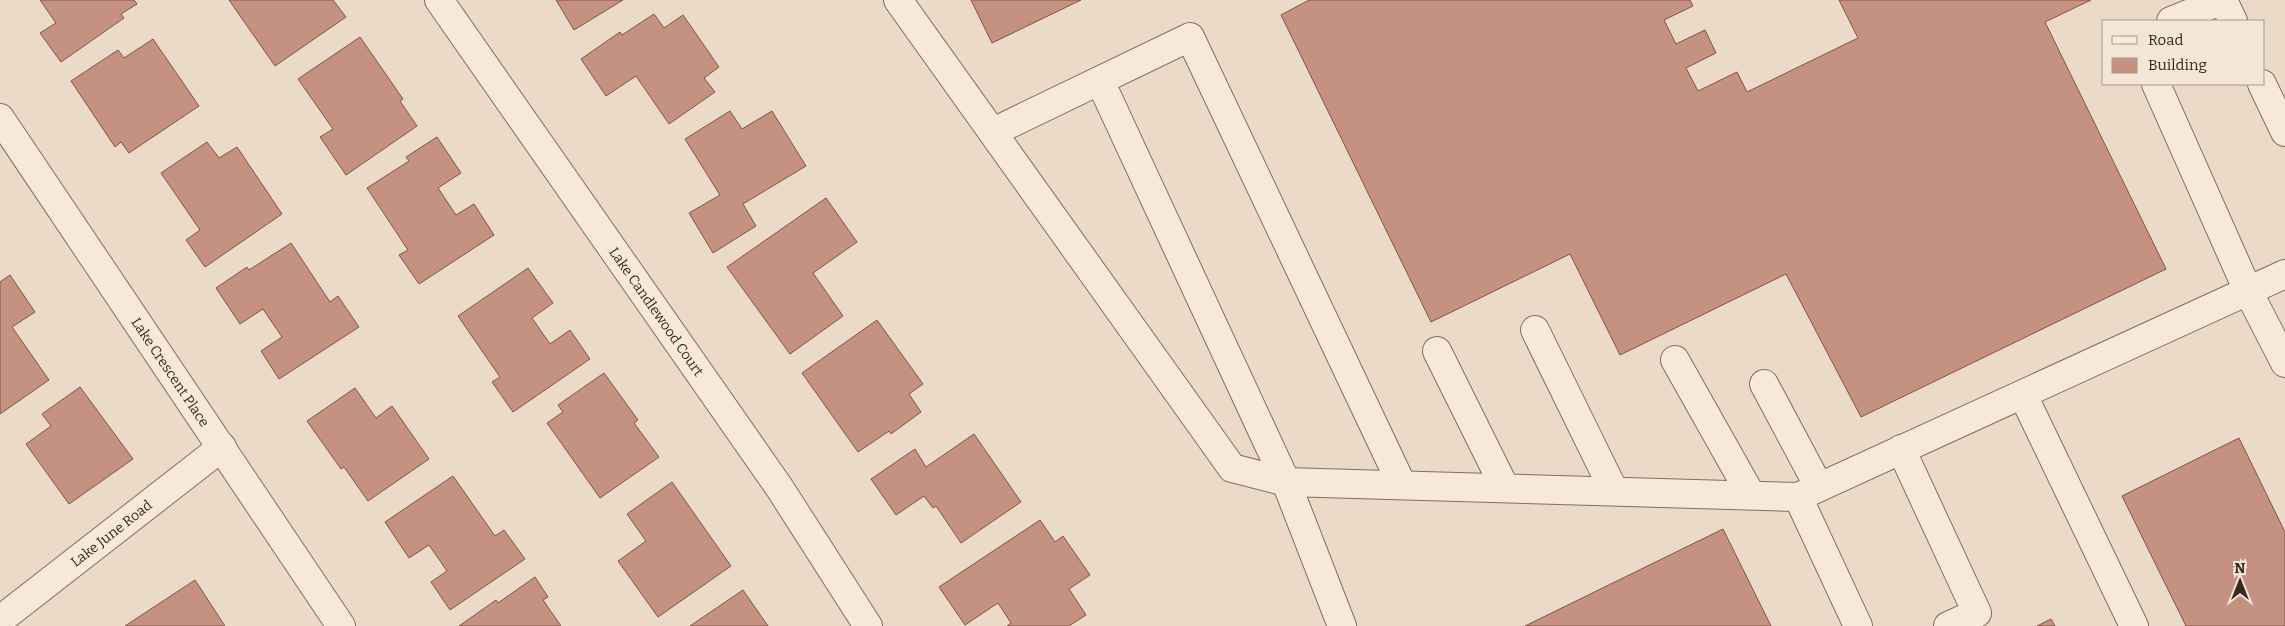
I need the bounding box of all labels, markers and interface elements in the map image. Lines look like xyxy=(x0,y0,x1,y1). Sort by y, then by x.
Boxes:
legend xyxy=(2102,20,2265,85)
text: Road xyxy=(2148,31,2183,49)
text: Building xyxy=(2148,56,2207,74)
street label: Lake Candlewood Court xyxy=(606,244,707,379)
street label: Lake Crescent Place xyxy=(128,314,213,430)
street label: Lake June Road xyxy=(67,496,155,570)
north arrow xyxy=(2215,556,2265,606)
text: N xyxy=(2235,560,2246,577)

